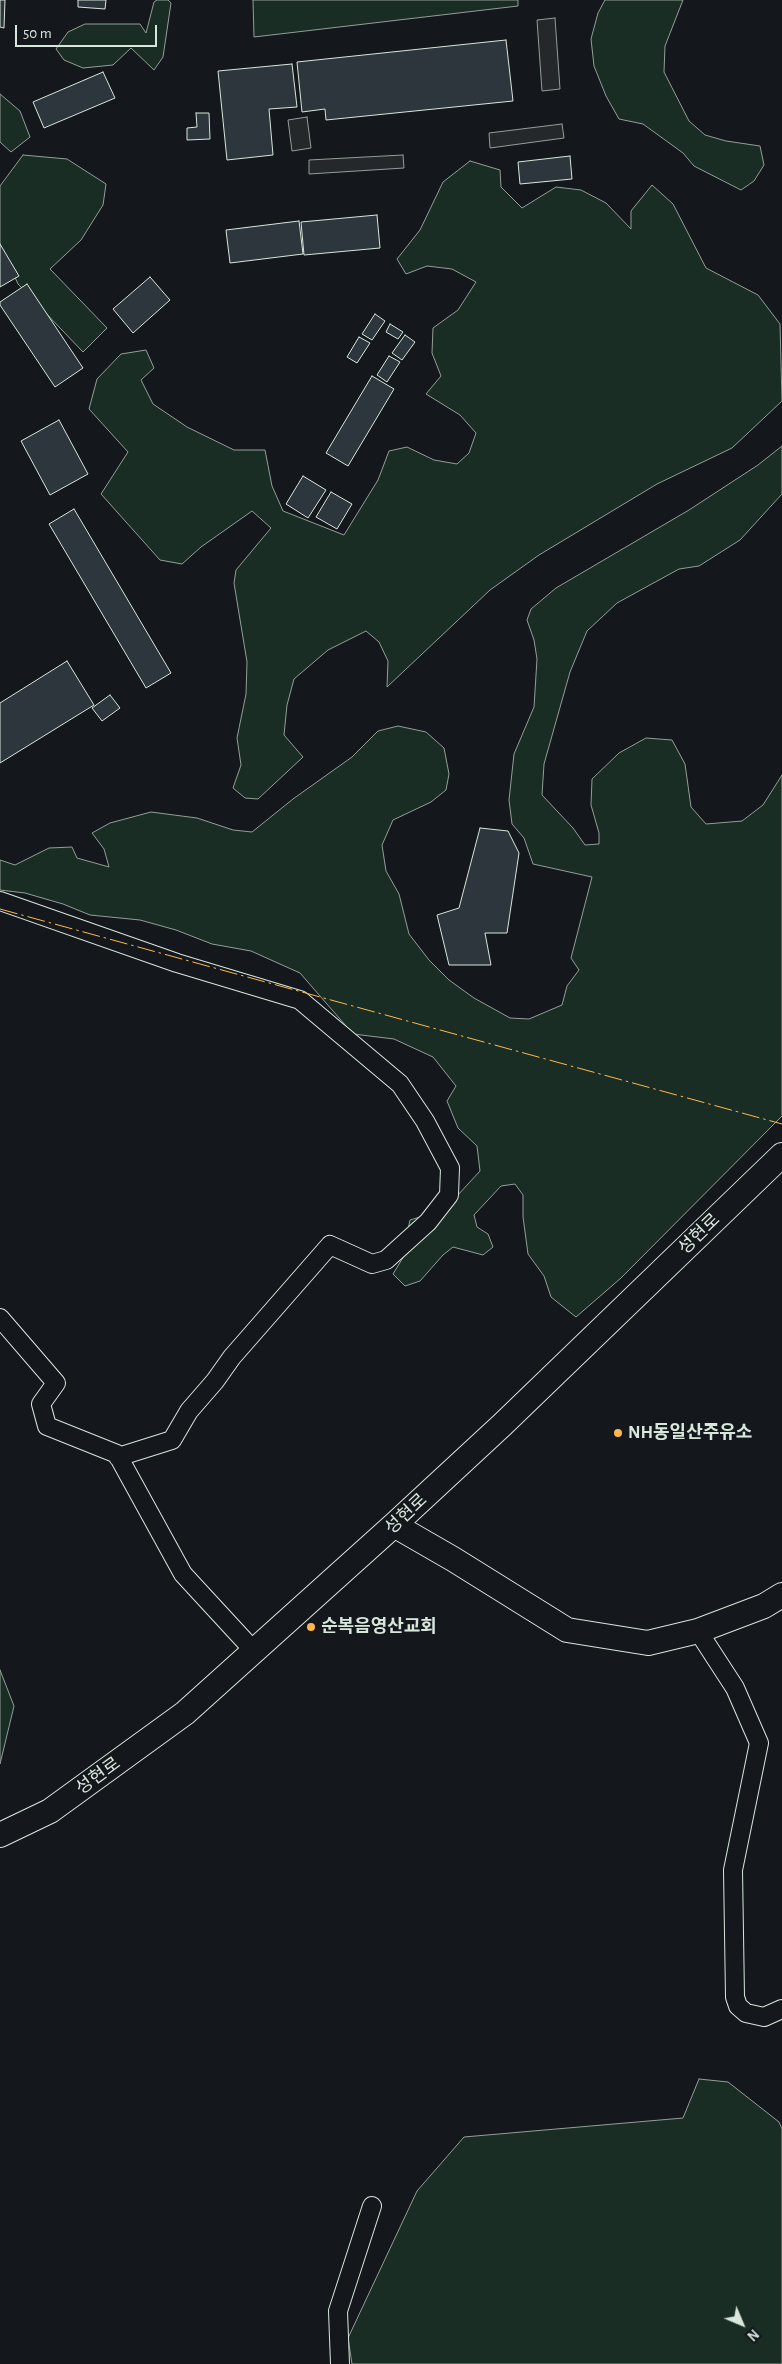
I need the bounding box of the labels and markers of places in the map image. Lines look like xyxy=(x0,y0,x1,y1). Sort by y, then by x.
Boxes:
place label: NH동일산주유소 xyxy=(628,1422,752,1444)
marker: NH동일산주유소 xyxy=(612,1427,624,1439)
place label: 순복음영산교회 xyxy=(321,1616,437,1638)
marker: 순복음영산교회 xyxy=(305,1621,317,1633)

